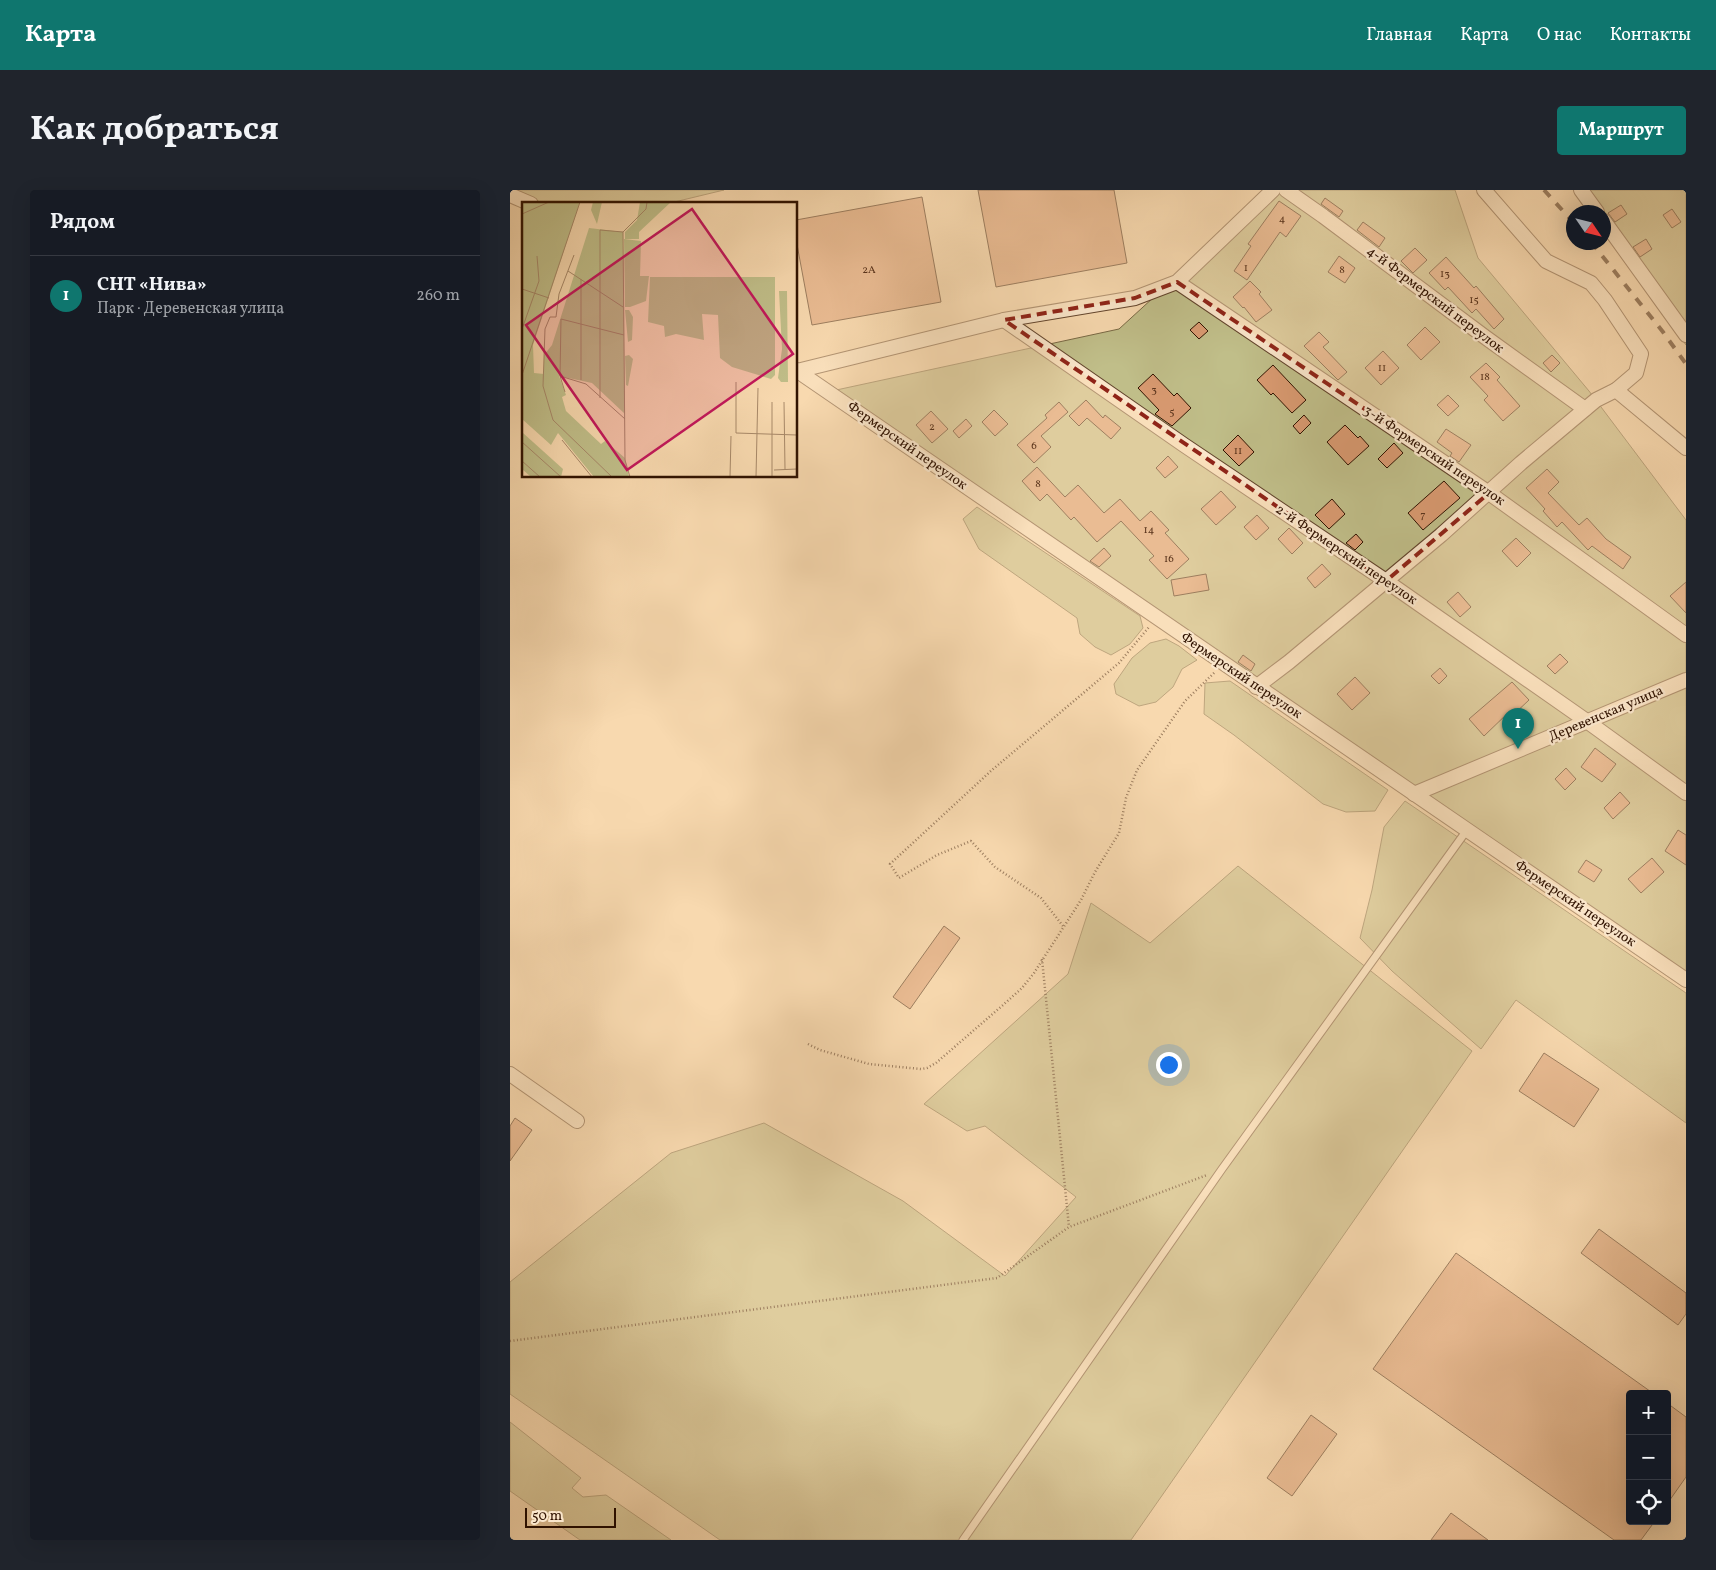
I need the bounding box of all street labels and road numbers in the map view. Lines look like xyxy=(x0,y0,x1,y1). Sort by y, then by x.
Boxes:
street label: 4-й Фермерский переулок xyxy=(1362,242,1508,358)
street label: Фермерский переулок xyxy=(843,397,971,495)
street label: 3-й Фермерский переулок xyxy=(1359,401,1509,511)
street label: 2-й Фермерский переулок xyxy=(1271,500,1421,610)
street label: Фермерский переулок xyxy=(1177,628,1306,724)
street label: Деревенская улица xyxy=(1546,681,1666,747)
street label: Фермерский переулок xyxy=(1511,856,1640,952)

